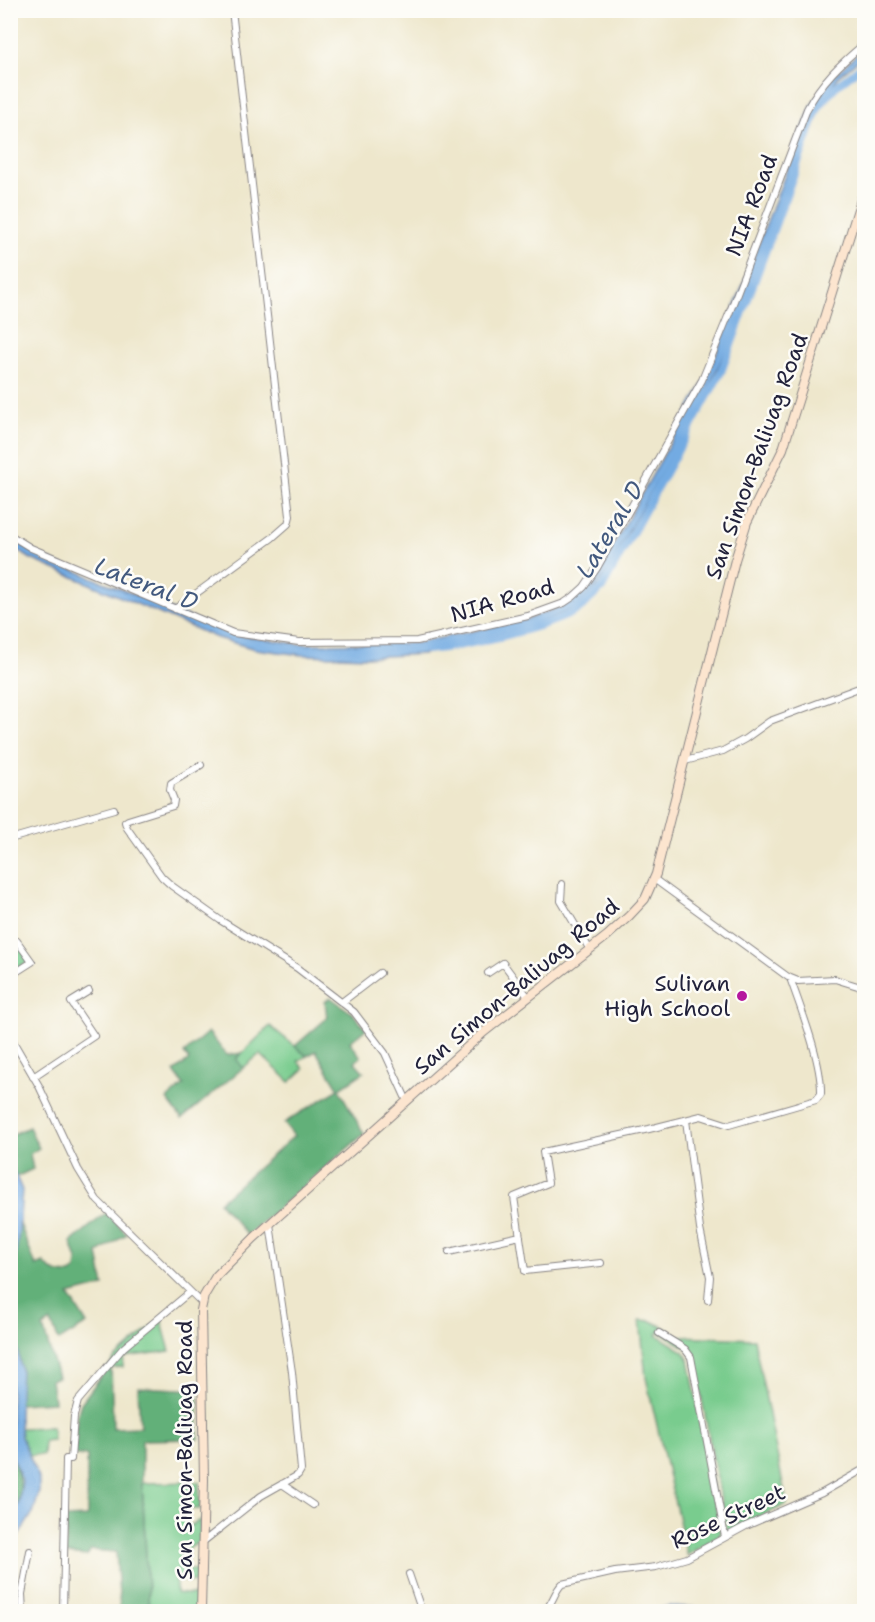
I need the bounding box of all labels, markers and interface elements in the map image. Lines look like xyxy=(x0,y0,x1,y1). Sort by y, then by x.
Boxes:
street label: NIA Road xyxy=(719,150,784,260)
street label: San Simon-Baliuag Road xyxy=(698,329,815,583)
water label: Lateral D xyxy=(569,476,651,584)
water label: Lateral D xyxy=(90,550,202,618)
street label: NIA Road xyxy=(447,572,558,629)
street label: San Simon-Baliuag Road xyxy=(407,892,625,1081)
place label: Sulivan High School xyxy=(604,969,730,1023)
marker: Sulivan High School xyxy=(735,989,749,1003)
street label: San Simon-Baliuag Road xyxy=(170,1320,199,1580)
street label: Rose Street xyxy=(666,1477,790,1556)

